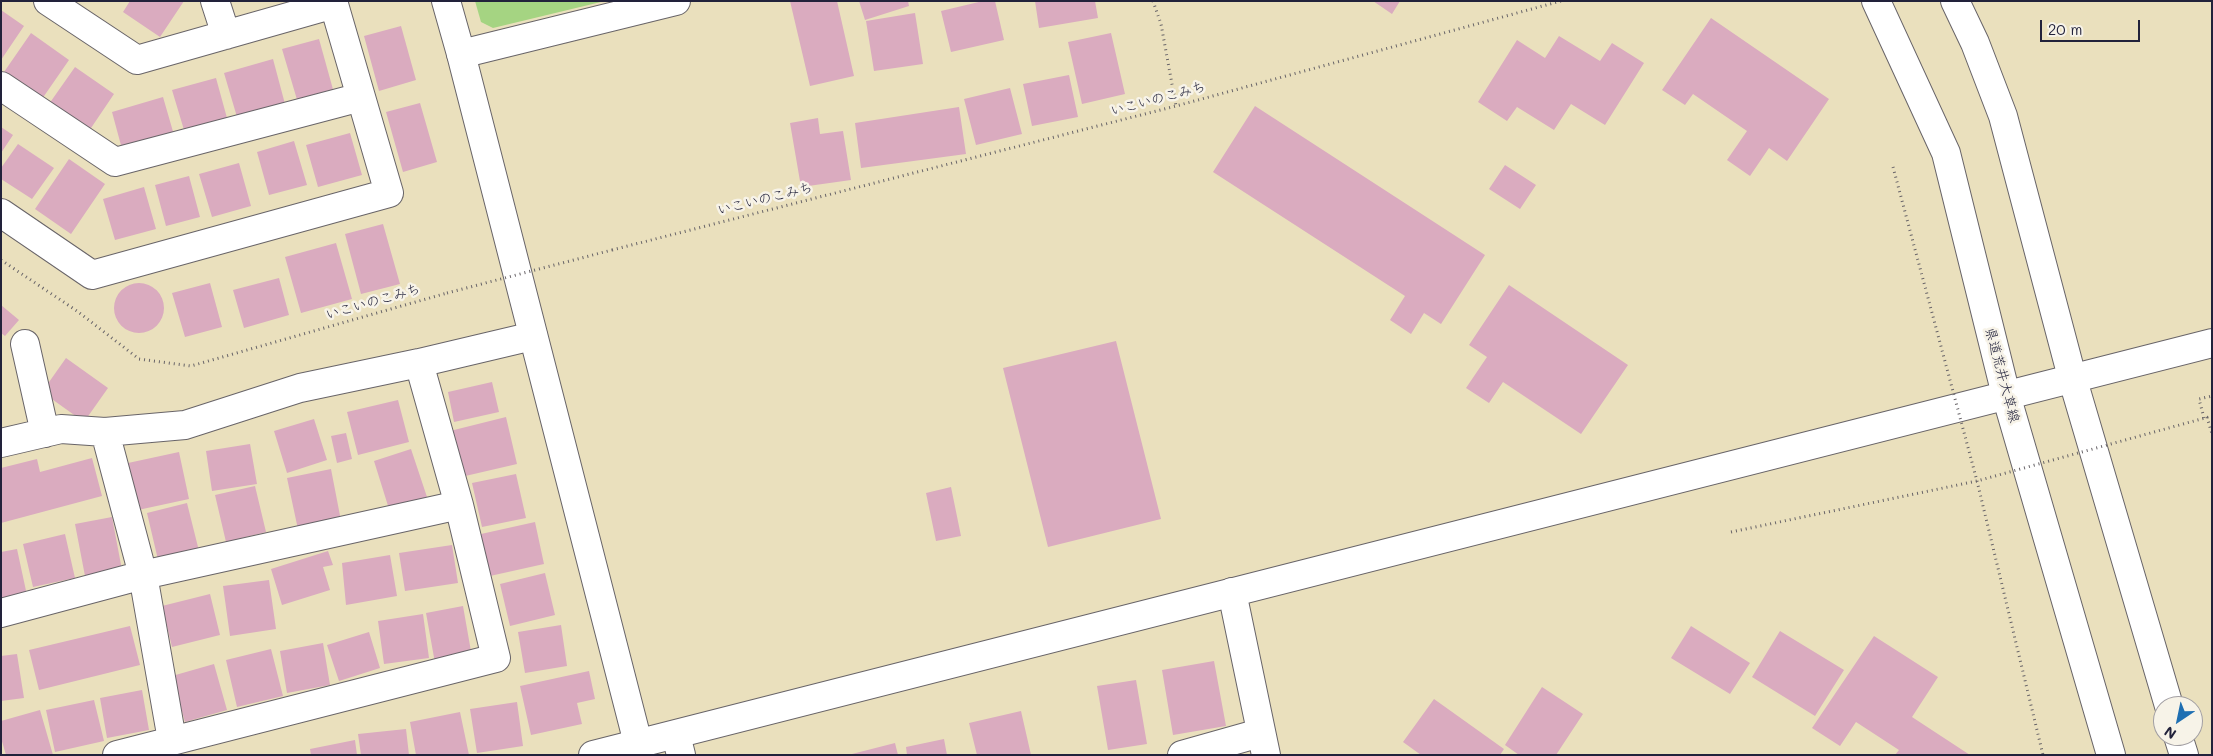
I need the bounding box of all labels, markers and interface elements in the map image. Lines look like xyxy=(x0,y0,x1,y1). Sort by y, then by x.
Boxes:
scale bar xyxy=(2043,10,2143,42)
text: 20 m xyxy=(2048,19,2082,39)
street label: いこいのこみち xyxy=(1108,78,1208,120)
street label: いこいのこみち xyxy=(715,179,815,219)
street label: いこいのこみち xyxy=(324,280,422,324)
street label: 県道荒井大草線 xyxy=(1981,325,2023,425)
north arrow xyxy=(2153,696,2203,746)
text: N xyxy=(2160,722,2180,744)

